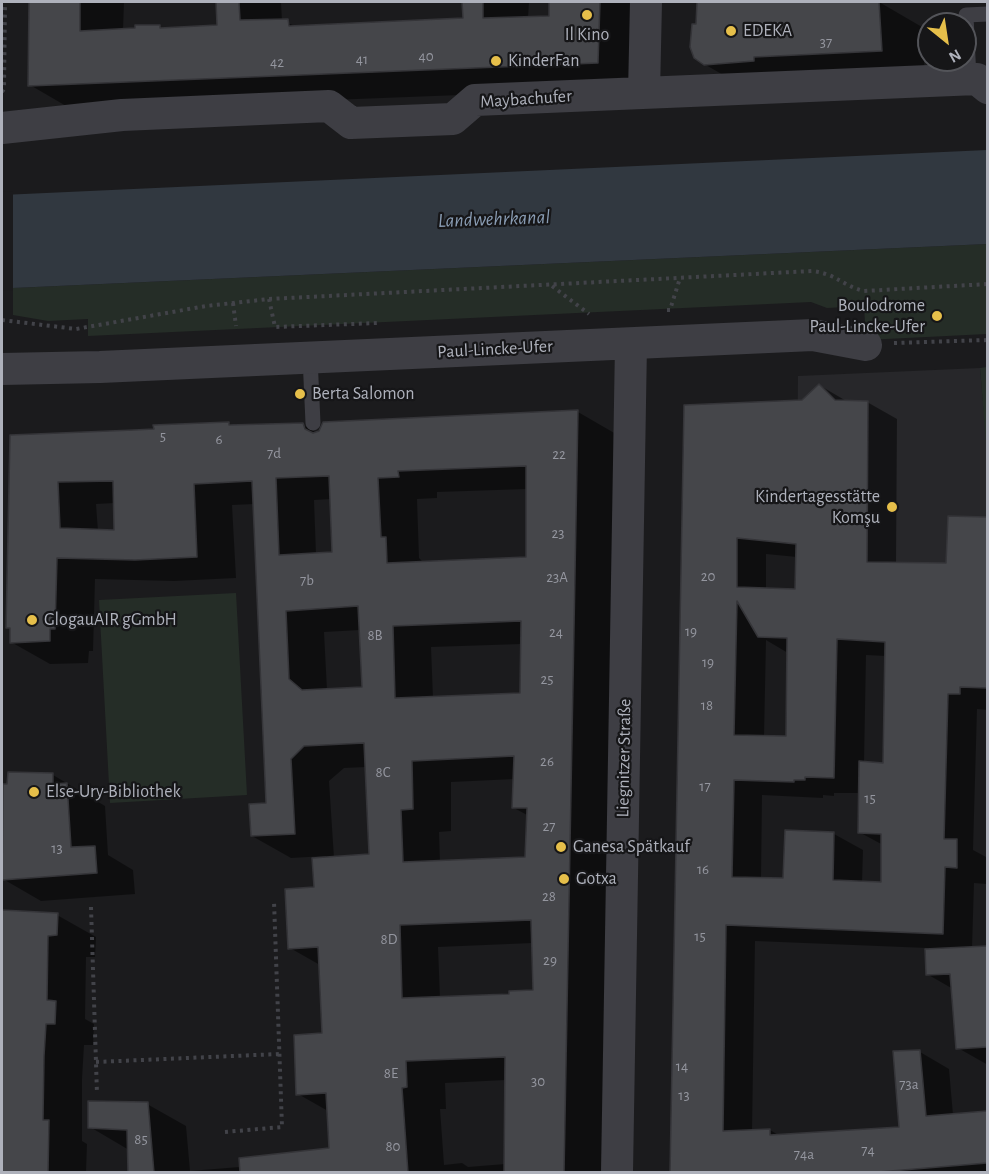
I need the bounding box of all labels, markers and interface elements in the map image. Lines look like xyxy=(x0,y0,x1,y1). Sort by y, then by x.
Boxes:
marker: Il Kino xyxy=(580,8,594,22)
north arrow xyxy=(917,12,977,72)
place label: EDEKA xyxy=(743,20,792,42)
place label: Il Kino xyxy=(565,24,609,46)
marker: EDEKA xyxy=(724,24,738,38)
house number: 37 xyxy=(820,33,832,51)
text: N xyxy=(946,46,964,66)
house number: 40 xyxy=(418,47,434,65)
house number: 41 xyxy=(356,50,368,68)
place label: KinderFan xyxy=(508,50,579,72)
house number: 42 xyxy=(270,53,284,71)
marker: KinderFan xyxy=(489,54,503,68)
street label: Maybachufer xyxy=(479,85,573,113)
water label: Landwehrkanal xyxy=(437,205,551,233)
place label: Boulodrome Paul-Lincke-Ufer xyxy=(809,295,925,338)
marker: Boulodrome Paul-Lincke-Ufer xyxy=(930,309,944,323)
street label: Paul-Lincke-Ufer xyxy=(437,335,553,363)
place label: Berta Salomon xyxy=(312,383,415,405)
marker: Berta Salomon xyxy=(293,387,307,401)
house number: 5 xyxy=(160,427,166,445)
house number: 6 xyxy=(215,430,223,448)
house number: 7d xyxy=(267,444,281,462)
house number: 22 xyxy=(552,445,566,463)
place label: Kindertagesstätte Komşu xyxy=(755,486,880,528)
marker: Kindertagesstätte Komşu xyxy=(885,500,899,514)
house number: 23 xyxy=(551,524,565,542)
house number: 20 xyxy=(701,567,715,585)
house number: 23A xyxy=(546,568,568,586)
house number: 7b xyxy=(300,571,314,589)
place label: GlogauAIR gGmbH xyxy=(44,609,177,631)
marker: GlogauAIR gGmbH xyxy=(25,613,39,627)
house number: 19 xyxy=(685,622,697,640)
house number: 24 xyxy=(549,623,563,641)
house number: 8B xyxy=(367,626,383,644)
house number: 19 xyxy=(702,653,714,671)
house number: 25 xyxy=(540,670,554,688)
house number: 18 xyxy=(701,696,713,714)
street label: Liegnitzer Straße xyxy=(612,698,636,818)
house number: 26 xyxy=(540,752,554,770)
house number: 8C xyxy=(376,763,390,781)
house number: 17 xyxy=(699,777,711,795)
place label: Else-Ury-Bibliothek xyxy=(46,781,181,803)
marker: Else-Ury-Bibliothek xyxy=(27,785,41,799)
house number: 15 xyxy=(864,789,876,807)
house number: 27 xyxy=(542,817,556,835)
place label: Ganesa Spätkauf xyxy=(573,836,690,858)
house number: 13 xyxy=(51,839,63,857)
marker: Ganesa Spätkauf xyxy=(554,840,568,854)
house number: 16 xyxy=(697,860,709,878)
place label: Gotxa xyxy=(576,868,617,890)
marker: Gotxa xyxy=(557,872,571,886)
house number: 28 xyxy=(542,887,556,905)
house number: 15 xyxy=(694,927,706,945)
house number: 8D xyxy=(381,930,397,948)
house number: 29 xyxy=(543,951,557,969)
house number: 14 xyxy=(676,1057,688,1075)
house number: 8E xyxy=(384,1064,398,1082)
house number: 30 xyxy=(531,1072,545,1090)
house number: 73a xyxy=(899,1075,919,1093)
house number: 13 xyxy=(678,1086,690,1104)
house number: 85 xyxy=(134,1130,148,1148)
house number: 80 xyxy=(385,1137,401,1155)
house number: 74 xyxy=(861,1141,875,1159)
house number: 74a xyxy=(794,1145,814,1163)

